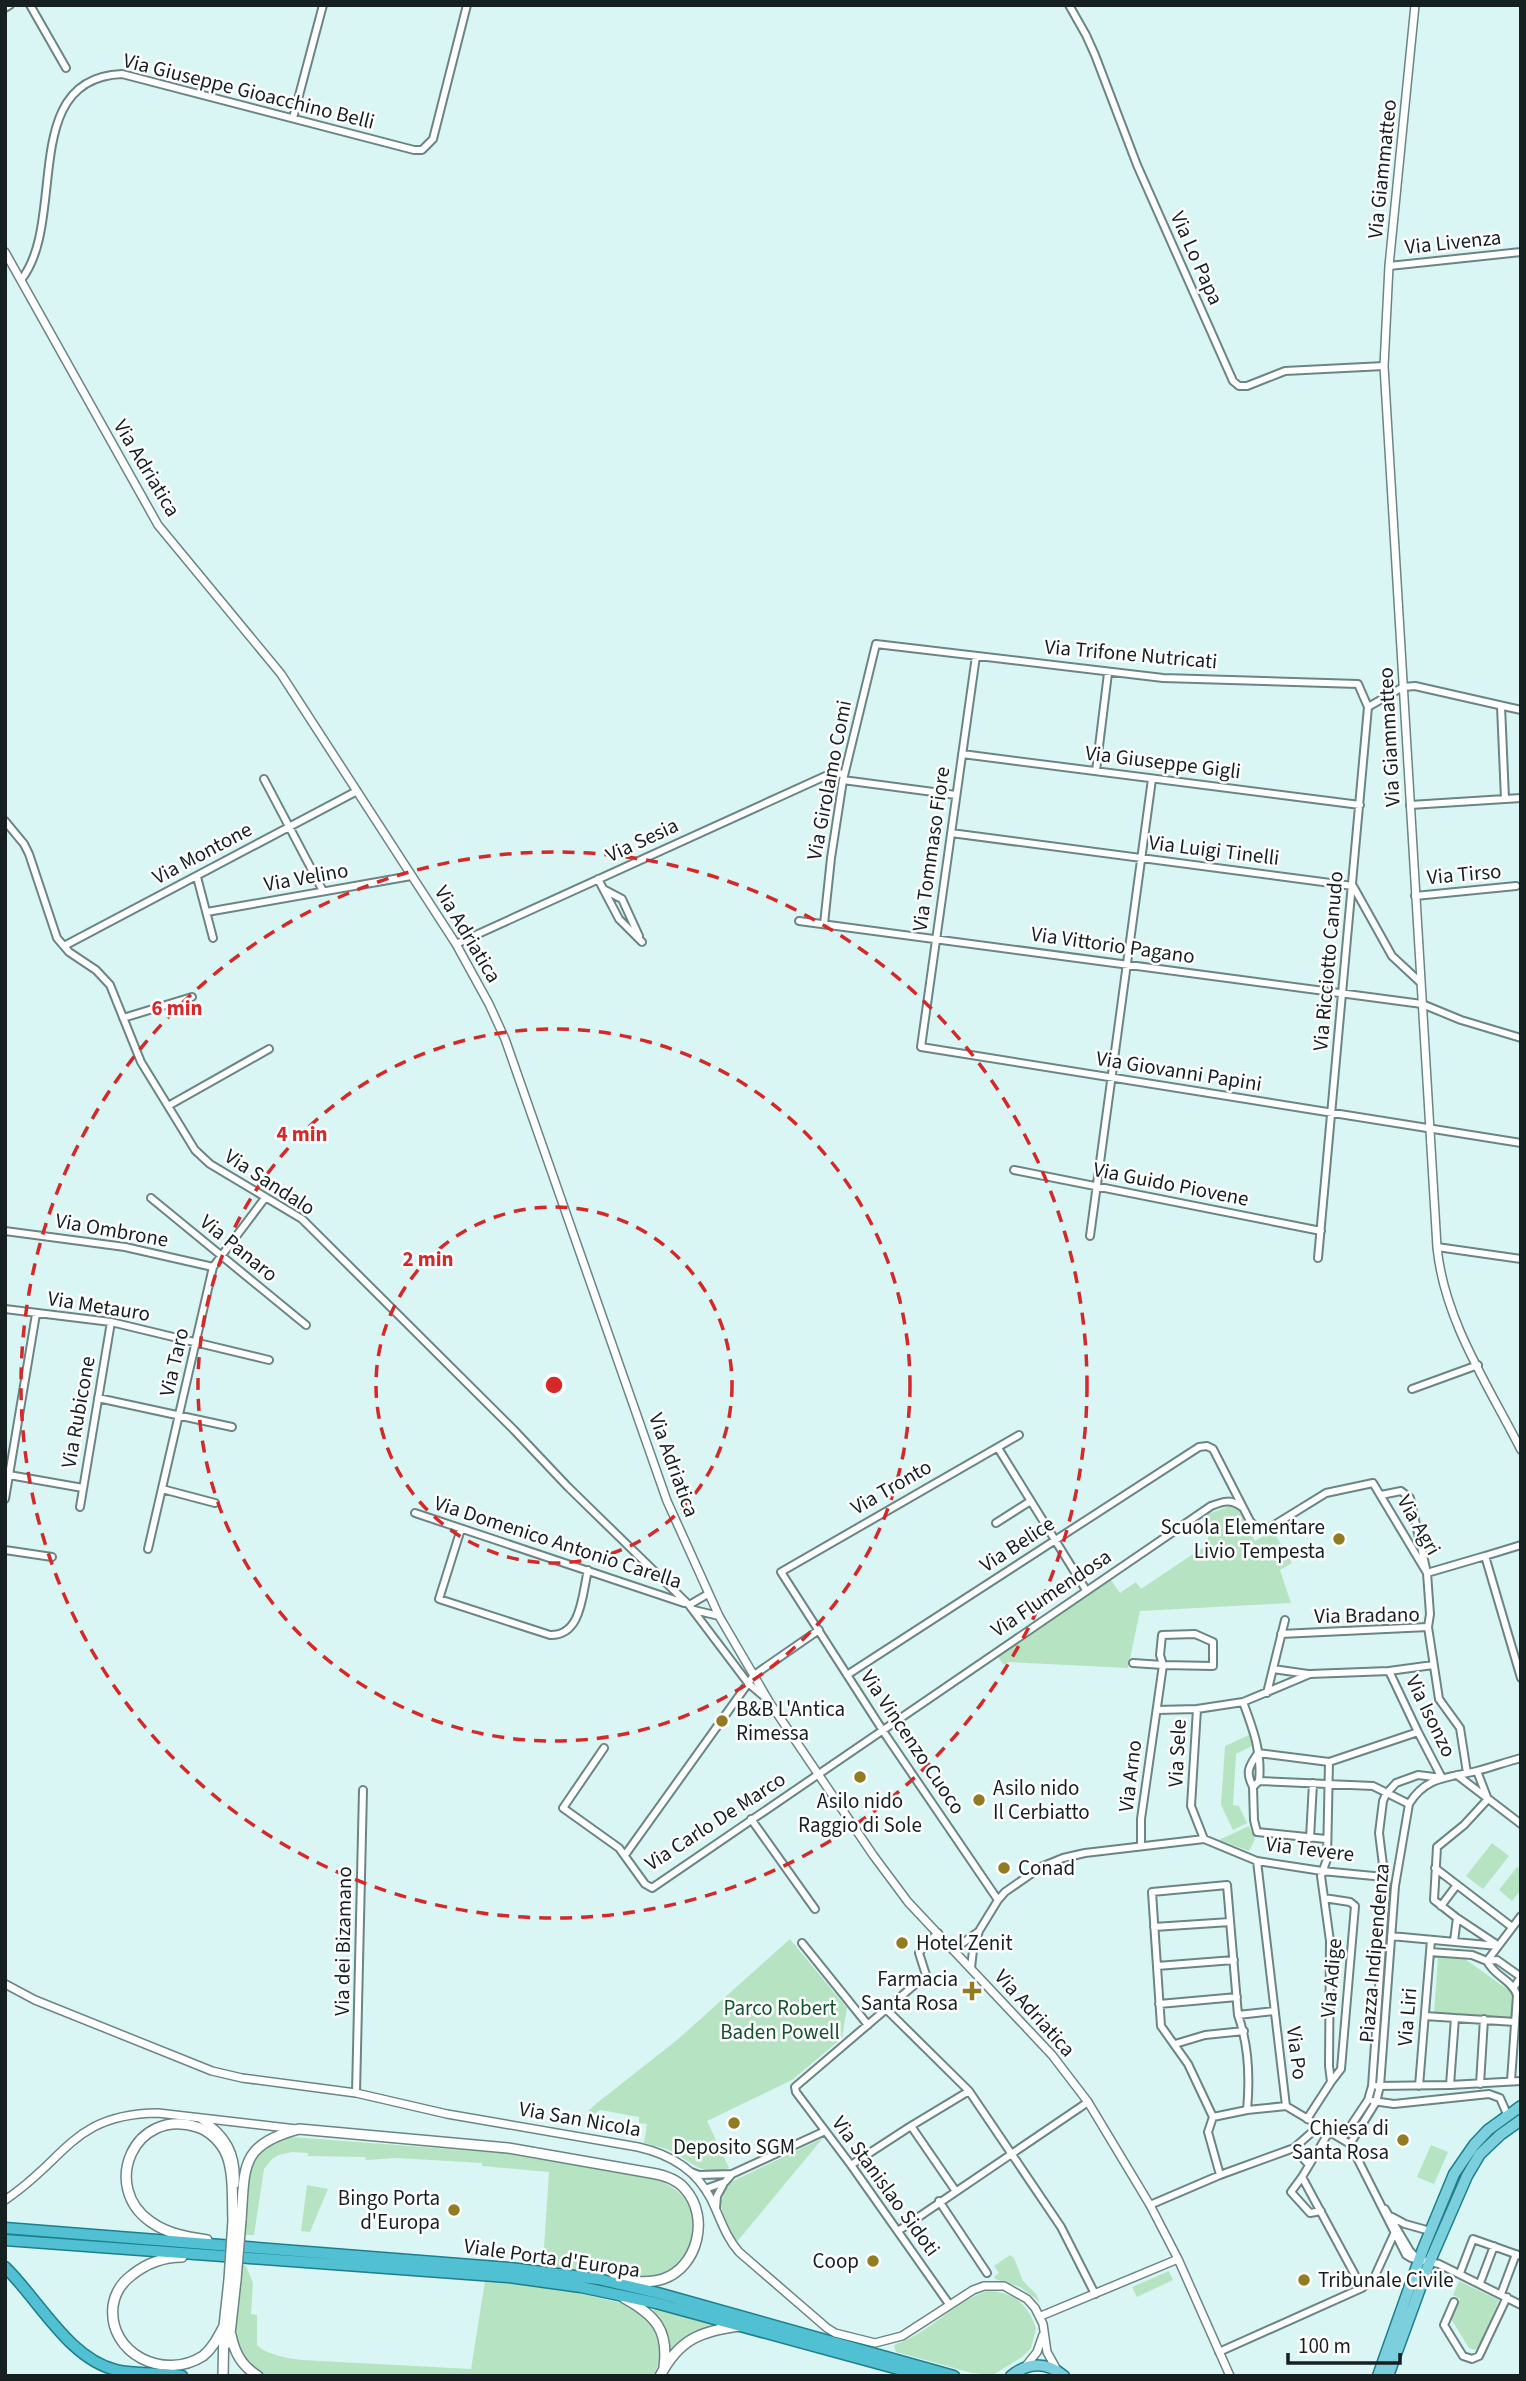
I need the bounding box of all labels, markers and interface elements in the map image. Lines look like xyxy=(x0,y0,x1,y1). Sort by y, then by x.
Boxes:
street label: Via Giuseppe Gioacchino Belli xyxy=(120,45,378,137)
street label: Via Giammatteo xyxy=(1360,98,1404,240)
street label: Via Lo Papa xyxy=(1163,206,1231,310)
street label: Via Livenza xyxy=(1403,222,1503,262)
street label: Via Adriatica xyxy=(106,414,188,522)
street label: Via Trifone Nutricati xyxy=(1043,632,1219,676)
street label: Via Giammatteo xyxy=(1370,666,1408,808)
street label: Via Girolamo Comi xyxy=(799,698,859,862)
street label: Via Giuseppe Gigli xyxy=(1083,738,1243,786)
street label: Via Tommaso Fiore xyxy=(905,765,957,933)
street label: Via Sesia xyxy=(601,810,683,870)
street label: Via Montone xyxy=(147,814,257,892)
street label: Via Luigi Tinelli xyxy=(1147,827,1281,873)
street label: Via Velino xyxy=(262,855,350,899)
street label: Via Tirso xyxy=(1426,856,1502,892)
street label: Via Ricciotto Canudo xyxy=(1305,870,1351,1052)
street label: Via Adriatica xyxy=(427,880,509,988)
street label: Via Vittorio Pagano xyxy=(1029,919,1197,971)
text: 6 min xyxy=(151,993,203,1023)
street label: Via Giovanni Papini xyxy=(1094,1043,1264,1099)
text: 4 min xyxy=(276,1119,328,1149)
street label: Via Sandalo xyxy=(219,1141,321,1223)
street label: Via Guido Piovene xyxy=(1091,1154,1251,1214)
street label: Via Ombrone xyxy=(53,1205,171,1255)
street label: Via Panaro xyxy=(193,1207,285,1289)
text: 2 min xyxy=(402,1244,454,1274)
street label: Via Metauro xyxy=(46,1283,152,1329)
street label: Via Taro xyxy=(152,1325,196,1399)
street label: Via Rubicone xyxy=(53,1354,103,1470)
centre of rings xyxy=(542,1373,566,1397)
street label: Via Adriatica xyxy=(641,1409,707,1521)
street label: Via Tronto xyxy=(845,1452,937,1522)
street label: Via Domenico Antonio Carella xyxy=(430,1488,686,1596)
street label: Via Agri xyxy=(1390,1489,1448,1561)
street label: Via Belice xyxy=(974,1509,1060,1579)
place label: Scuola Elementare Livio Tempesta xyxy=(1160,1512,1325,1566)
marker: Scuola Elementare Livio Tempesta xyxy=(1331,1531,1347,1547)
street label: Via Flumendosa xyxy=(985,1542,1117,1644)
street label: Via Bradano xyxy=(1314,1599,1420,1631)
street label: Via Vincenzo Cuoco xyxy=(853,1664,973,1820)
street label: Via Isonzo xyxy=(1398,1670,1464,1762)
place label: B&B L'Antica Rimessa xyxy=(736,1694,845,1748)
marker: B&B L'Antica Rimessa xyxy=(714,1713,730,1729)
street label: Via Sele xyxy=(1160,1718,1194,1788)
street label: Via Arno xyxy=(1111,1738,1149,1814)
street label: Via Carlo De Marco xyxy=(639,1764,791,1878)
marker: Asilo nido Raggio di Sole xyxy=(852,1769,868,1785)
place label: Asilo nido Il Cerbiatto xyxy=(993,1773,1090,1827)
place label: Asilo nido Raggio di Sole xyxy=(798,1786,922,1840)
marker: Asilo nido Il Cerbiatto xyxy=(971,1792,987,1808)
street label: Via Tevere xyxy=(1264,1829,1356,1869)
place label: Conad xyxy=(1018,1853,1075,1883)
marker: Conad xyxy=(996,1860,1012,1876)
street label: Piazza Indipendenza xyxy=(1351,1862,1397,2044)
street label: Via dei Bizamano xyxy=(327,1866,359,2016)
place label: Hotel Zenit xyxy=(916,1928,1013,1958)
marker: Hotel Zenit xyxy=(894,1935,910,1951)
street label: Via Adige xyxy=(1313,1937,1349,2019)
street label: Via Adriatica xyxy=(987,1963,1083,2063)
place label: Farmacia Santa Rosa xyxy=(861,1964,958,2018)
marker: Farmacia Santa Rosa xyxy=(964,1983,980,1999)
street label: Via Liri xyxy=(1390,1987,1424,2047)
park label: Parco Robert Baden Powell xyxy=(720,1993,840,2047)
street label: Via Po xyxy=(1279,2025,1315,2081)
street label: Via San Nicola xyxy=(517,2094,643,2144)
street label: Via Stanislao Sidoti xyxy=(825,2110,947,2262)
place label: Chiesa di Santa Rosa xyxy=(1292,2113,1389,2167)
marker: Deposito SGM xyxy=(726,2115,742,2131)
place label: Deposito SGM xyxy=(673,2132,795,2162)
marker: Chiesa di Santa Rosa xyxy=(1395,2132,1411,2148)
place label: Bingo Porta d'Europa xyxy=(338,2183,440,2237)
marker: Bingo Porta d'Europa xyxy=(446,2202,462,2218)
street label: Viale Porta d'Europa xyxy=(462,2231,642,2285)
place label: Coop xyxy=(813,2246,859,2276)
marker: Coop xyxy=(865,2253,881,2269)
place label: Tribunale Civile xyxy=(1318,2265,1454,2295)
marker: Tribunale Civile xyxy=(1296,2272,1312,2288)
scale bar xyxy=(1288,2322,1400,2366)
text: 100 m xyxy=(1298,2331,1351,2361)

